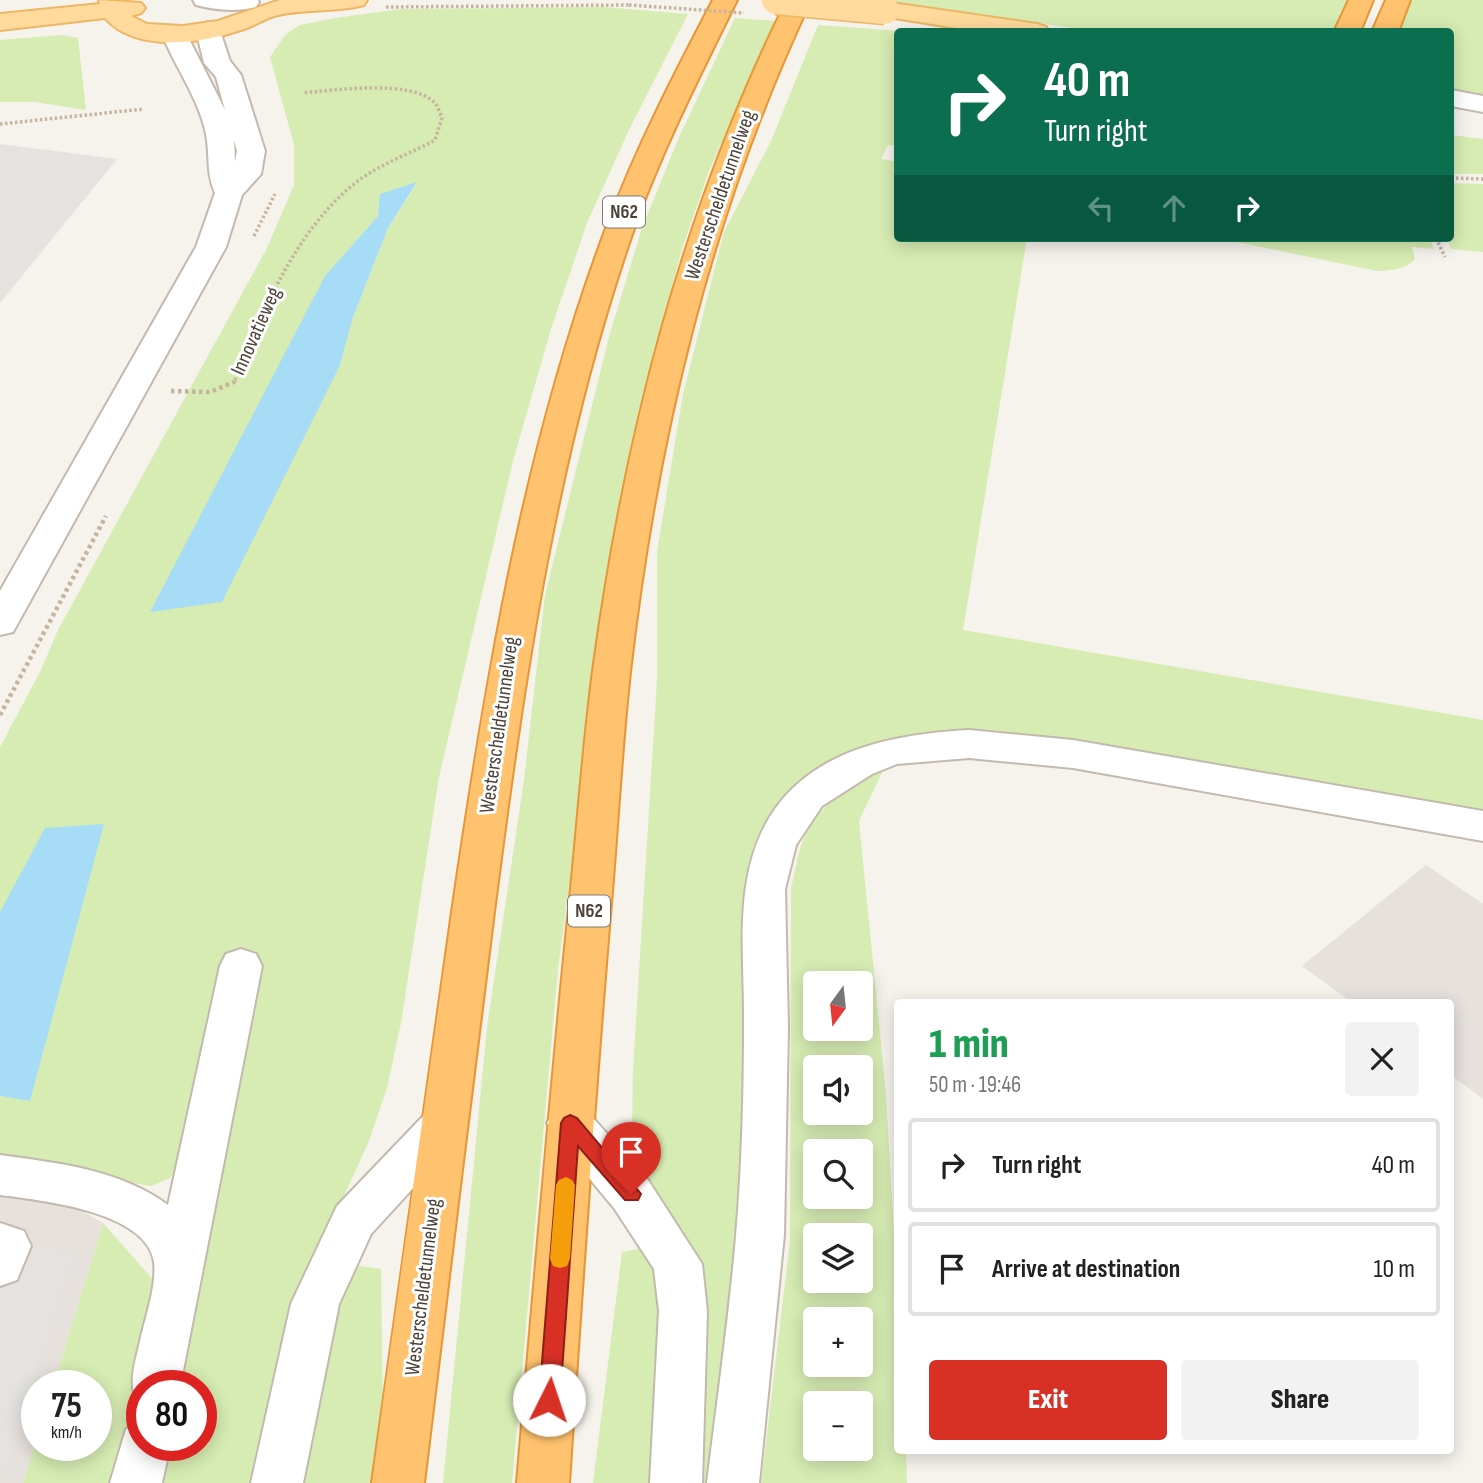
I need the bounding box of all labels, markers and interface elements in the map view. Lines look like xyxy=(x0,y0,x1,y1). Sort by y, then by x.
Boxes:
text: 40 m xyxy=(1044,52,1130,111)
icon: right xyxy=(929,56,1020,147)
street label: Westerscheldetunnelweg xyxy=(679,107,761,283)
text: Turn right xyxy=(1044,112,1148,151)
icon: left xyxy=(1082,189,1120,227)
icon: ahead xyxy=(1155,189,1193,227)
icon: right xyxy=(1228,189,1266,227)
road number: N62 xyxy=(603,196,645,228)
street label: Innovatieweg xyxy=(225,283,287,379)
street label: Westerscheldetunnelweg xyxy=(474,635,524,815)
road number: N62 xyxy=(568,896,610,926)
north arrow xyxy=(803,971,873,1041)
map controls xyxy=(803,971,873,1461)
text: 1 min xyxy=(929,1019,1009,1070)
button: close xyxy=(1345,1022,1419,1096)
button: sound xyxy=(803,1055,873,1125)
text: 50 m · 19:46 xyxy=(929,1071,1021,1099)
pin xyxy=(601,1122,661,1194)
icon: arrive xyxy=(612,1133,650,1171)
button: search xyxy=(803,1139,873,1209)
icon: right xyxy=(933,1146,971,1184)
text: Turn right xyxy=(992,1150,1081,1181)
text: 40 m xyxy=(1372,1150,1415,1181)
street label: Westerscheldetunnelweg xyxy=(400,1197,446,1377)
button: layers xyxy=(803,1223,873,1293)
icon: arrive xyxy=(933,1250,971,1288)
text: Arrive at destination xyxy=(992,1254,1180,1285)
text: 10 m xyxy=(1373,1254,1415,1285)
button: + xyxy=(803,1307,873,1377)
button: Exit xyxy=(929,1360,1167,1440)
button: Share xyxy=(1181,1360,1419,1440)
position arrow xyxy=(512,1363,586,1437)
speed limit sign: 80 xyxy=(126,1370,217,1461)
text: 75 xyxy=(51,1385,82,1428)
button: − xyxy=(803,1391,873,1461)
text: km/h xyxy=(51,1422,82,1443)

